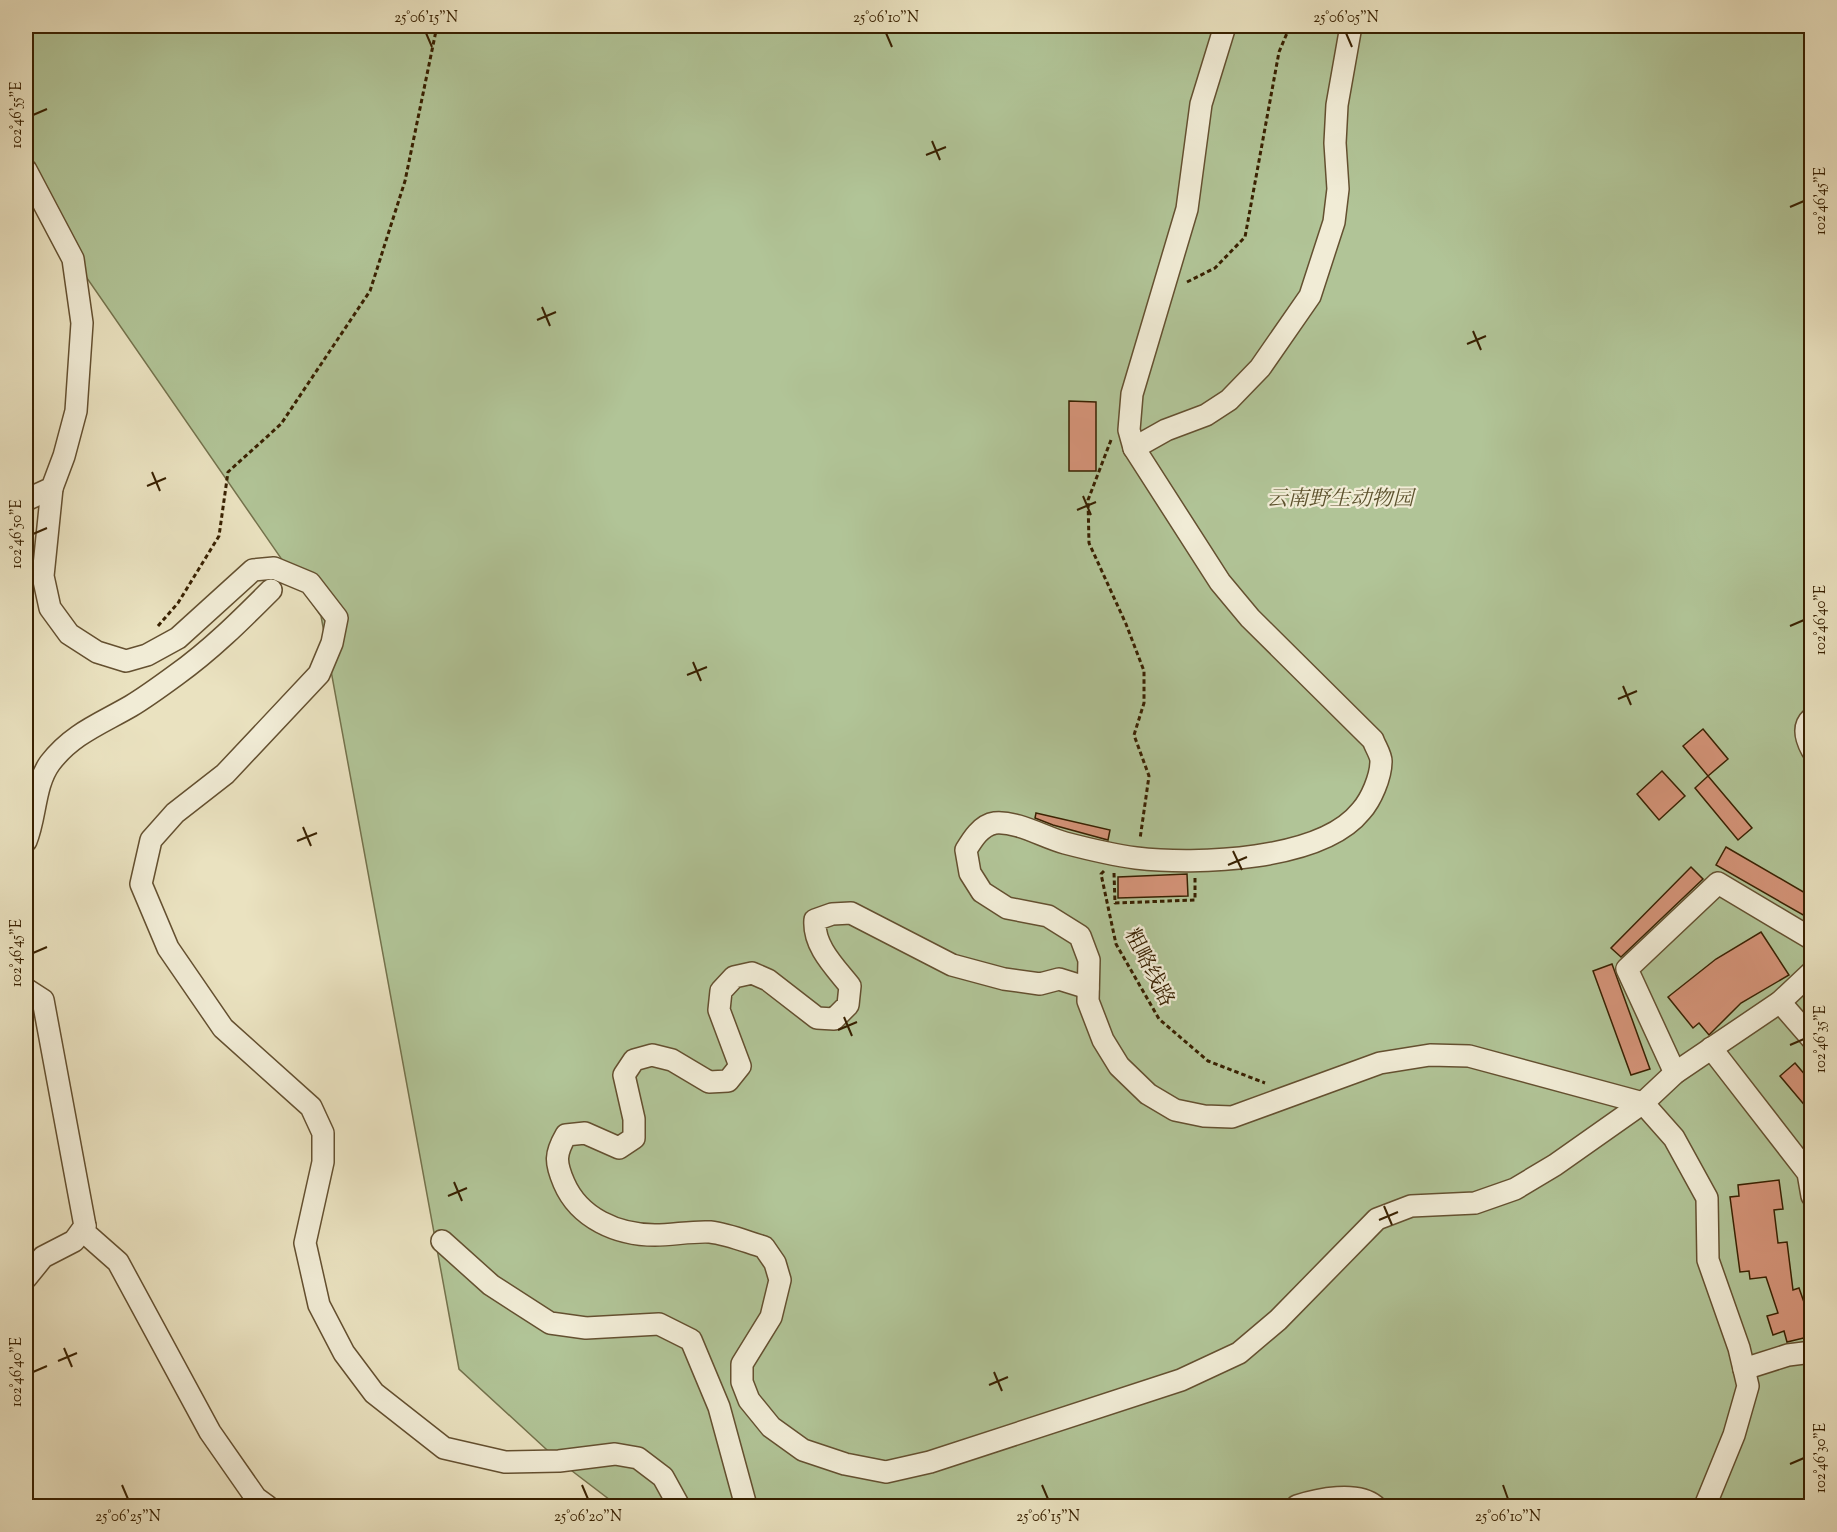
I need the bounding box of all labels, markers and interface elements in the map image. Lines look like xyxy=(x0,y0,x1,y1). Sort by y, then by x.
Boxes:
text: 25°06'15"N xyxy=(394,8,458,29)
text: 25°06'10"N xyxy=(853,8,919,29)
text: 25°06'05"N xyxy=(1313,8,1379,29)
text: 102°46'55"E xyxy=(7,81,28,149)
text: 102°46'45"E xyxy=(1811,167,1832,235)
park label: 云南野生动物园 xyxy=(1267,485,1416,515)
text: 102°46'50"E xyxy=(7,499,28,569)
text: 102°46'40"E xyxy=(1811,585,1832,655)
text: 102°46'45"E xyxy=(7,919,28,987)
street label: 粗略线路 xyxy=(1116,924,1181,1012)
text: 102°46'35"E xyxy=(1811,1005,1832,1073)
text: 102°46'40"E xyxy=(7,1337,28,1407)
text: 102°46'30"E xyxy=(1811,1423,1832,1493)
text: 25°06'25"N xyxy=(95,1507,161,1528)
text: 25°06'20"N xyxy=(554,1507,622,1528)
text: 25°06'15"N xyxy=(1016,1507,1080,1528)
text: 25°06'10"N xyxy=(1475,1507,1541,1528)

